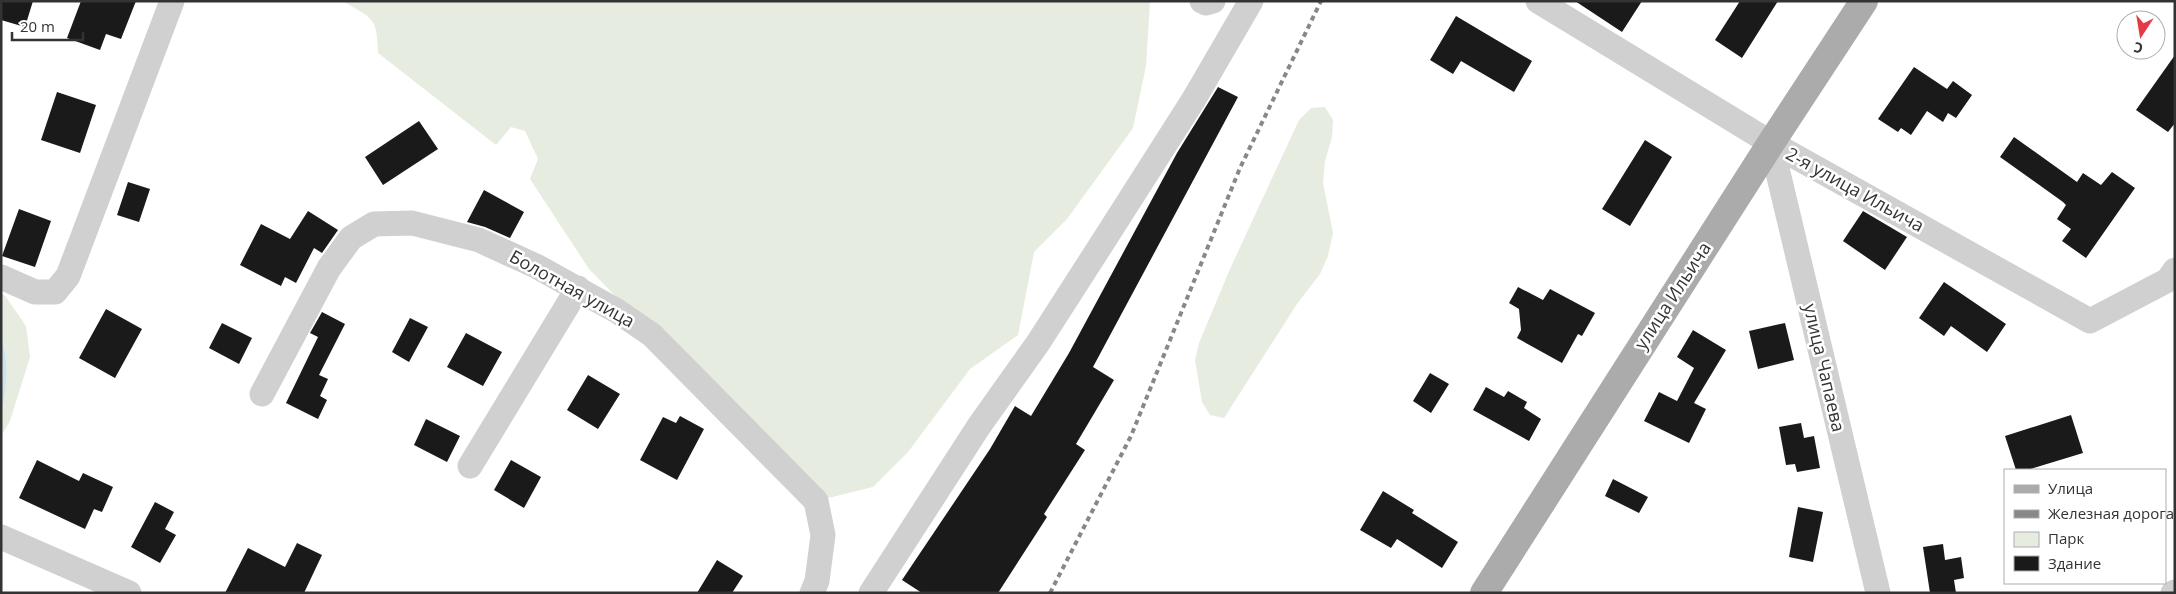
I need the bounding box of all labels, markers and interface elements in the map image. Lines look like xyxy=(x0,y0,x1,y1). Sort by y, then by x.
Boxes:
scale bar xyxy=(12,10,84,42)
north arrow xyxy=(2116,10,2166,60)
text: 20 m xyxy=(20,16,55,36)
text: С xyxy=(2132,38,2145,58)
street label: 2-я улица Ильича xyxy=(1782,141,1929,237)
street label: улица Ильича xyxy=(1628,237,1716,354)
street label: Болотная улица xyxy=(506,244,639,332)
street label: улица Чапаева xyxy=(1799,301,1851,434)
legend xyxy=(2004,469,2166,584)
text: Улица xyxy=(2048,478,2093,498)
text: Железная дорога xyxy=(2048,503,2174,523)
text: Парк xyxy=(2048,528,2084,548)
text: Здание xyxy=(2048,553,2101,573)

